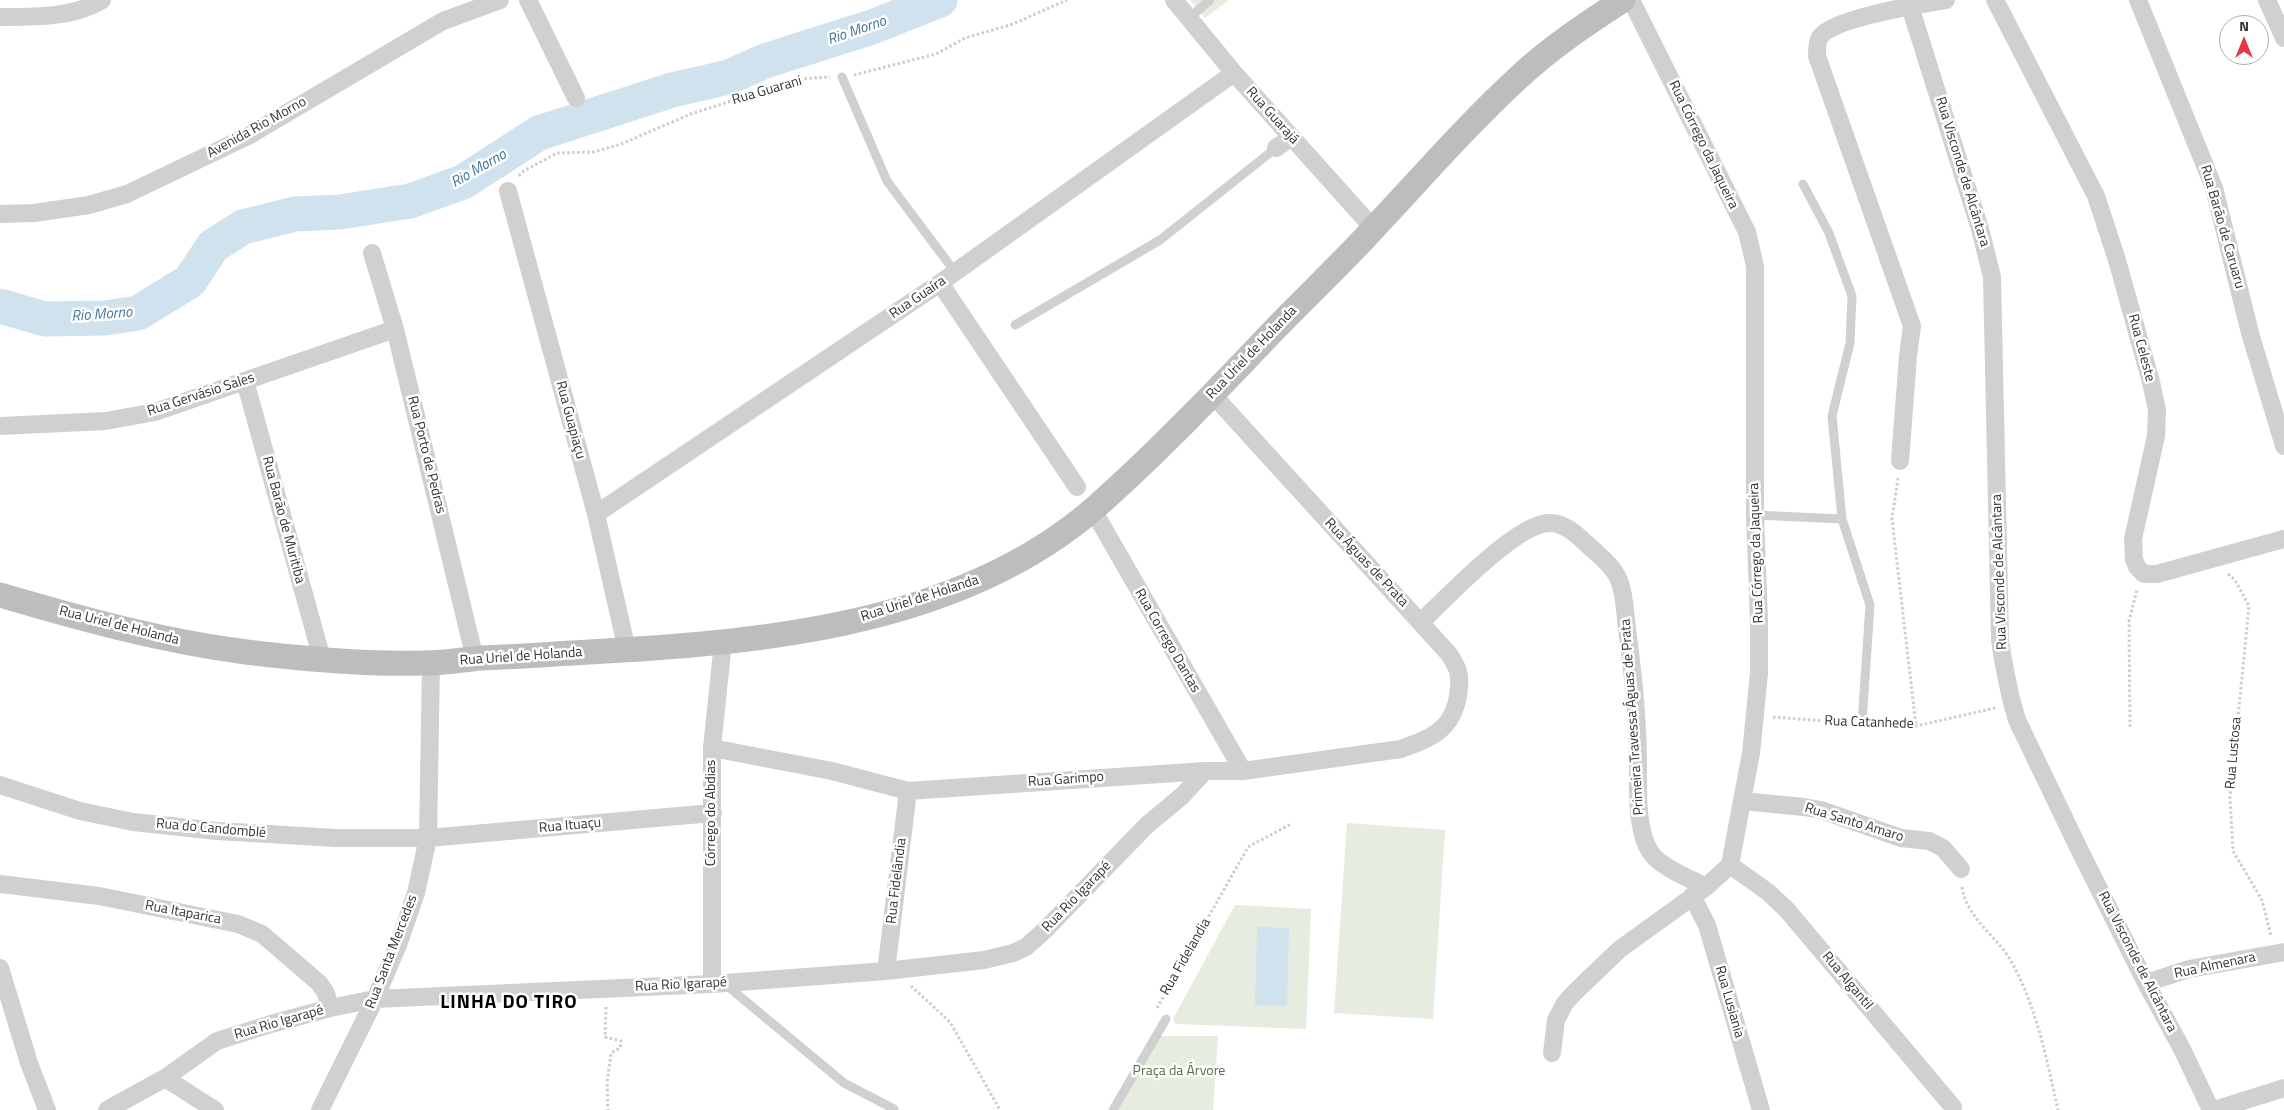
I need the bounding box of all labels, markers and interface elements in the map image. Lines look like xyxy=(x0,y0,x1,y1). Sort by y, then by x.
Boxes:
water label: Rio Morno xyxy=(825,13,889,49)
north arrow xyxy=(2219,15,2269,65)
text: N xyxy=(2239,15,2249,36)
street label: Rua Guarani xyxy=(730,73,804,109)
street label: Rua Córrego da Jaqueira xyxy=(1665,78,1741,212)
street label: Rua Guarajá xyxy=(1242,84,1302,148)
street label: Avenida Rio Morno xyxy=(204,94,310,162)
street label: Rua Visconde de Alcântara xyxy=(1931,95,1993,249)
water label: Rio Morno xyxy=(448,146,510,192)
street label: Rua Barão de Caruaru xyxy=(2196,163,2248,291)
street label: Rua Guaíra xyxy=(887,273,949,323)
street label: Rua Uriel de Holanda xyxy=(1203,303,1301,403)
water label: Rio Morno xyxy=(71,304,133,326)
street label: Rua Celeste xyxy=(2124,312,2158,384)
street label: Rua Gervásio Sales xyxy=(145,370,257,420)
street label: Rua Guapiaçu xyxy=(552,379,588,461)
street label: Rua Porto de Pedras xyxy=(403,394,449,516)
street label: Rua Barão de Muritiba xyxy=(258,455,308,585)
street label: Rua Córrego da Jaqueira xyxy=(1746,482,1768,624)
street label: Rua Visconde de Alcântara xyxy=(1989,494,2011,650)
street label: Rua Águas de Prata xyxy=(1321,515,1411,611)
street label: Rua Uriel de Holanda xyxy=(859,572,981,626)
street label: Rua Corrego Dantas xyxy=(1130,586,1204,696)
street label: Rua Uriel de Holanda xyxy=(57,603,181,649)
street label: Primeira Travessa Águas de Prata xyxy=(1618,618,1648,816)
street label: Rua Uriel de Holanda xyxy=(459,644,583,670)
street label: Rua Catanhede xyxy=(1824,713,1914,733)
street label: Rua Lustosa xyxy=(2222,716,2246,790)
street label: Córrego do Abdias xyxy=(704,760,720,866)
street label: Rua Garimpo xyxy=(1027,769,1105,791)
street label: Rua Santo Amaro xyxy=(1802,800,1906,846)
street label: Rua Ituaçu xyxy=(538,815,602,837)
street label: Rua do Candomblé xyxy=(155,816,267,842)
street label: Rua Fidelândia xyxy=(883,837,911,925)
street label: Rua Rio Igarapé xyxy=(1039,858,1115,936)
street label: Rua Visconde de Alcântara xyxy=(2094,889,2180,1035)
street label: Rua Santa Mercedes xyxy=(363,893,421,1011)
street label: Rua Itaparica xyxy=(144,897,222,929)
street label: Rua Fidelandia xyxy=(1157,915,1215,999)
street label: Rua Algantil xyxy=(1818,949,1876,1013)
street label: Rua Almenara xyxy=(2173,949,2257,983)
street label: Rua Lusiania xyxy=(1711,964,1747,1040)
street label: Rua Rio Igarapé xyxy=(635,974,727,996)
district label: LINHA DO TIRO xyxy=(439,992,579,1014)
street label: Rua Rio Igarapé xyxy=(232,1002,326,1044)
park label: Praça da Árvore xyxy=(1133,1064,1225,1080)

